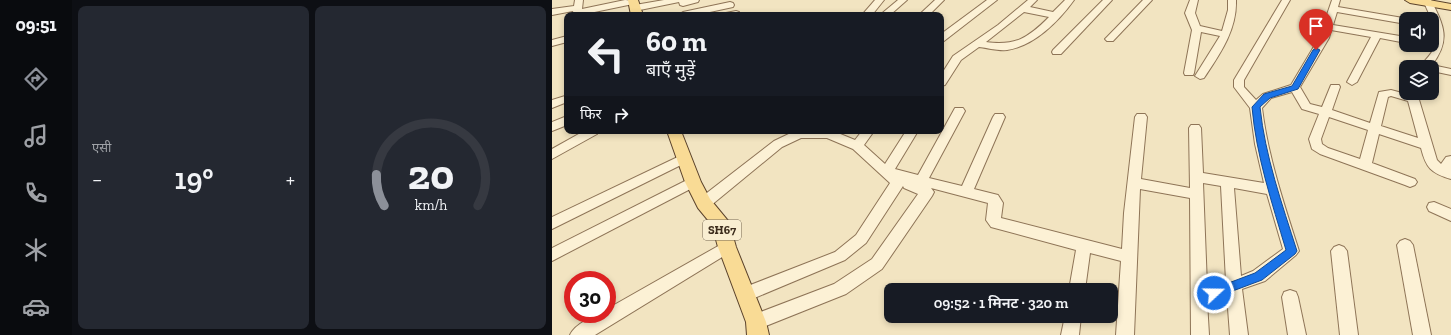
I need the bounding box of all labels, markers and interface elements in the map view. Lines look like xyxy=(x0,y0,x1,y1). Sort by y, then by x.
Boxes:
pin xyxy=(1299,9,1333,50)
map controls xyxy=(1399,12,1439,100)
button: sound xyxy=(1399,12,1439,52)
text: 09:51 xyxy=(15,14,57,36)
icon: arrive xyxy=(1305,15,1327,37)
text: 60 m xyxy=(646,25,707,58)
icon: left xyxy=(580,28,632,80)
text: बाएँ मुड़ें xyxy=(646,59,695,81)
button: layers xyxy=(1399,60,1439,100)
icon: directions xyxy=(22,65,50,93)
icon: right xyxy=(610,104,632,126)
text: फिर xyxy=(580,105,602,123)
icon: music xyxy=(22,122,50,150)
text: एसी xyxy=(92,140,111,155)
text: 20 xyxy=(407,149,454,199)
text: 19° xyxy=(175,161,213,197)
text: − xyxy=(92,166,102,193)
text: + xyxy=(286,166,295,193)
icon: phone xyxy=(22,179,50,207)
text: km/h xyxy=(414,196,447,213)
road number: SH67 xyxy=(703,220,741,240)
icon: climate xyxy=(22,236,50,264)
speed limit sign: 30 xyxy=(564,271,616,323)
position arrow xyxy=(1193,272,1235,314)
icon: car xyxy=(22,293,50,321)
text: 09:52 · 1 मिनट · 320 m xyxy=(934,294,1068,312)

